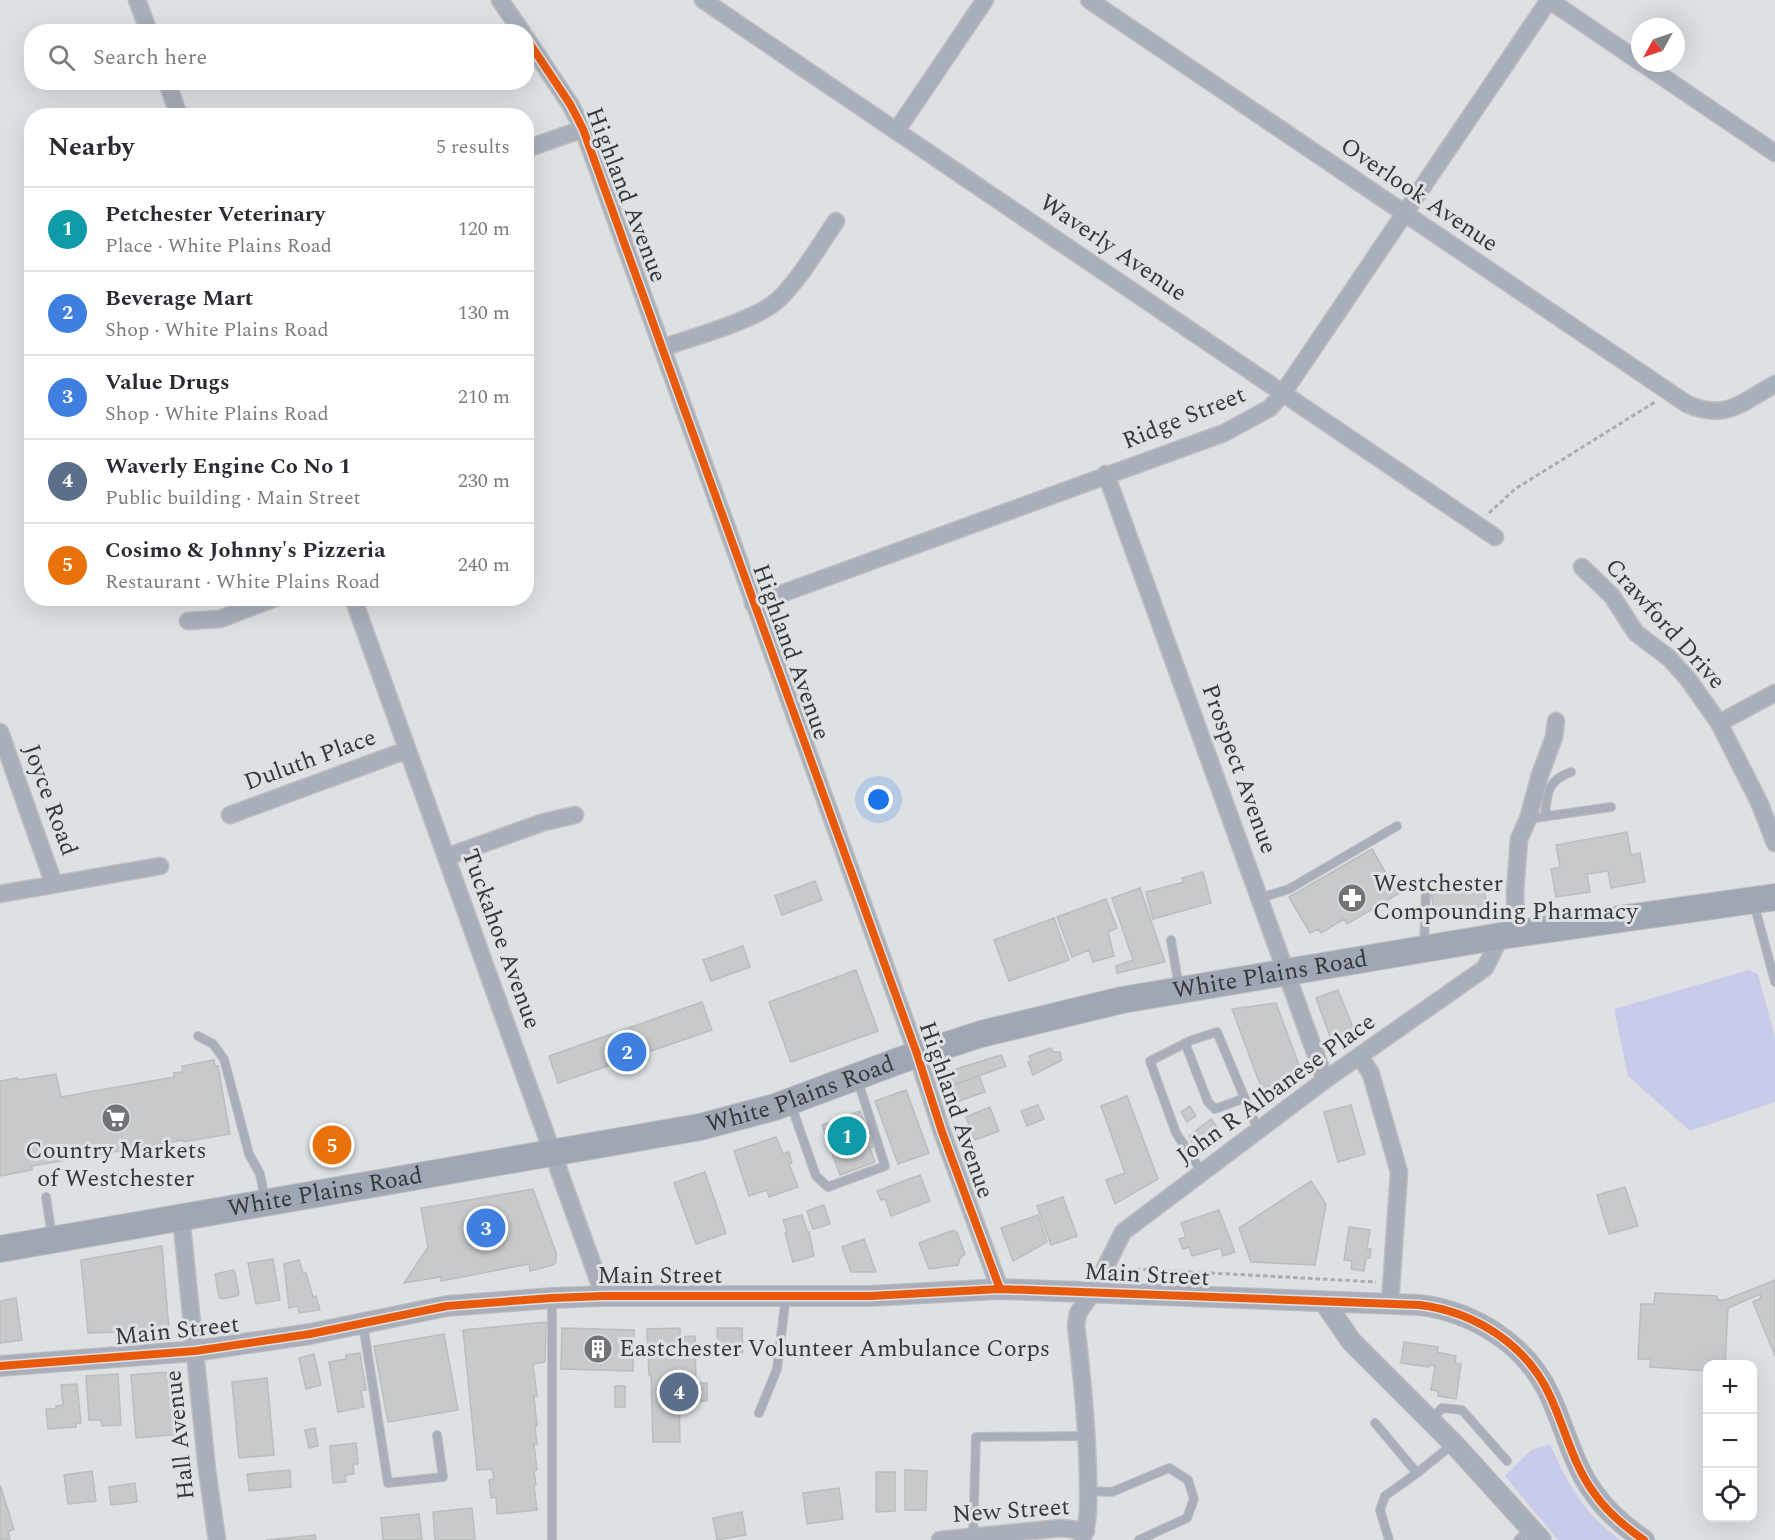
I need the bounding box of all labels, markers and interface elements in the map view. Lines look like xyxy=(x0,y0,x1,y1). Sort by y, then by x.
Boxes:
north arrow xyxy=(1631,18,1685,72)
search box xyxy=(24,24,534,90)
icon: search xyxy=(45,41,78,74)
text: Search here xyxy=(93,41,207,74)
street label: Highland Avenue xyxy=(576,102,676,288)
text: Nearby xyxy=(48,127,134,167)
street label: Overlook Avenue xyxy=(1333,129,1505,261)
text: 5 results xyxy=(436,132,510,162)
street label: Waverly Avenue xyxy=(1032,185,1194,311)
text: Petchester Veterinary xyxy=(105,198,325,231)
text: 1 xyxy=(62,214,73,244)
text: 120 m xyxy=(458,214,510,244)
text: Place · White Plains Road xyxy=(105,231,332,261)
text: Beverage Mart xyxy=(105,282,253,315)
text: 2 xyxy=(62,298,73,328)
text: 130 m xyxy=(458,298,510,328)
text: Shop · White Plains Road xyxy=(105,315,329,345)
text: Value Drugs xyxy=(105,366,230,399)
street label: Ridge Street xyxy=(1117,377,1251,459)
text: 3 xyxy=(62,382,73,412)
text: 210 m xyxy=(458,382,510,412)
text: Shop · White Plains Road xyxy=(105,399,329,429)
text: Waverly Engine Co No 1 xyxy=(105,450,351,483)
text: 4 xyxy=(62,466,73,496)
text: 230 m xyxy=(458,466,510,496)
text: Public building · Main Street xyxy=(105,483,361,513)
text: Cosimo & Johnny's Pizzeria xyxy=(105,534,385,567)
text: 5 xyxy=(62,550,73,580)
text: 240 m xyxy=(458,550,510,580)
street label: Crawford Drive xyxy=(1596,550,1734,698)
street label: Highland Avenue xyxy=(742,559,840,745)
text: Restaurant · White Plains Road xyxy=(105,567,380,597)
street label: Prospect Avenue xyxy=(1192,679,1286,859)
street label: Duluth Place xyxy=(239,719,381,801)
street label: Joyce Road xyxy=(13,739,87,861)
your location xyxy=(864,785,893,814)
street label: Tuckahoe Avenue xyxy=(452,844,550,1034)
place label: Westchester Compounding Pharmacy xyxy=(1373,866,1639,930)
pharmacy icon: Westchester Compounding Pharmacy xyxy=(1336,882,1368,914)
street label: White Plains Road xyxy=(1170,941,1370,1009)
street label: John R Albanese Place xyxy=(1169,1004,1383,1174)
street label: Highland Avenue xyxy=(909,1017,1003,1203)
pin: 2 xyxy=(608,1030,646,1074)
street label: White Plains Road xyxy=(702,1046,900,1143)
supermarket icon: Country Markets of Westchester xyxy=(100,1102,132,1134)
pin: 1 xyxy=(828,1114,866,1158)
pin: 5 xyxy=(312,1122,352,1168)
place label: Country Markets of Westchester xyxy=(25,1133,207,1197)
street label: White Plains Road xyxy=(225,1158,425,1227)
pin: 3 xyxy=(466,1206,506,1250)
street label: Main Street xyxy=(1084,1254,1210,1296)
street label: Main Street xyxy=(597,1258,723,1294)
street label: Main Street xyxy=(113,1307,241,1355)
place label: Eastchester Volunteer Ambulance Corps xyxy=(619,1331,1050,1367)
building icon: Eastchester Volunteer Ambulance Corps xyxy=(582,1333,614,1365)
map controls xyxy=(1703,1360,1757,1522)
button: + xyxy=(1703,1360,1757,1414)
street label: Hall Avenue xyxy=(155,1368,205,1502)
pin: 4 xyxy=(660,1370,698,1414)
button: − xyxy=(1703,1414,1757,1468)
button: locate xyxy=(1703,1468,1757,1522)
street label: New Street xyxy=(951,1489,1071,1533)

